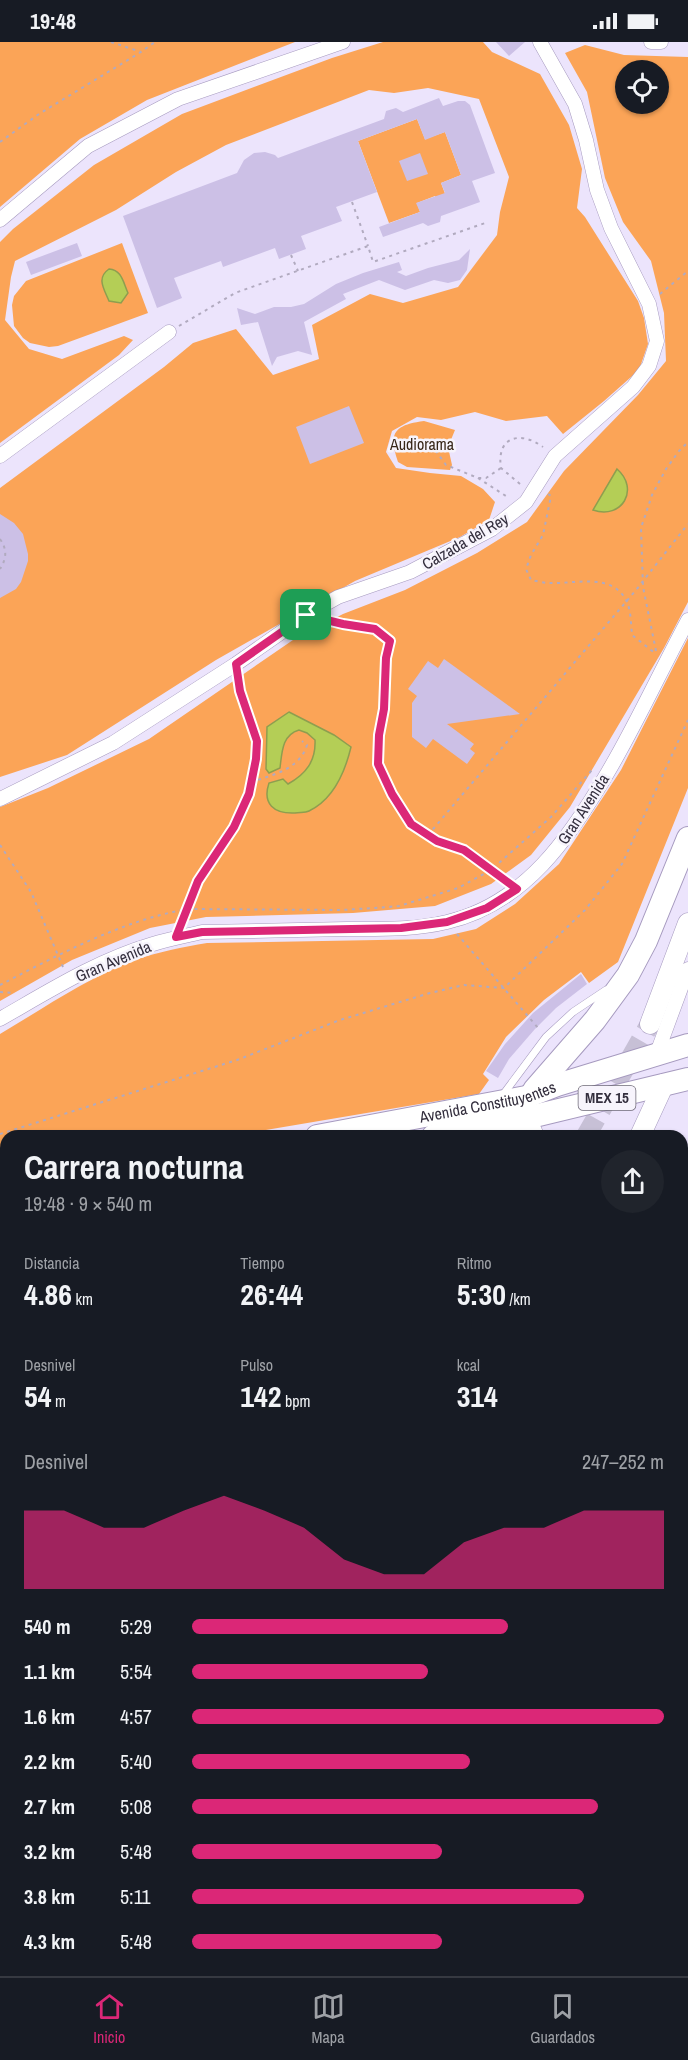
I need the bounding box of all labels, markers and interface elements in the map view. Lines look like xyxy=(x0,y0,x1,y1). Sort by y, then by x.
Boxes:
text: 19:48 xyxy=(30,6,76,36)
map controls xyxy=(615,60,669,114)
button: locate xyxy=(615,60,669,114)
park label: Audiorama xyxy=(389,433,455,455)
street label: Calzada del Rey xyxy=(418,507,513,575)
pin xyxy=(280,589,331,640)
icon: arrive xyxy=(289,598,322,631)
street label: Gran Avenida xyxy=(552,769,614,849)
street label: Gran Avenida xyxy=(72,935,155,987)
street label: Avenida Constituyentes xyxy=(417,1076,559,1128)
road number: MEX 15 xyxy=(578,1086,636,1110)
text: Carrera nocturna xyxy=(24,1145,244,1189)
button: share xyxy=(601,1150,664,1213)
text: 19:48 · 9 × 540 m xyxy=(24,1190,152,1217)
text: Distancia xyxy=(24,1252,79,1274)
text: Tiempo xyxy=(240,1252,285,1274)
text: Ritmo xyxy=(457,1252,492,1274)
text: 4.86 xyxy=(24,1274,72,1314)
text: 26:44 xyxy=(240,1274,303,1314)
text: 5:30 xyxy=(457,1274,506,1314)
text: km xyxy=(72,1288,93,1310)
text: /km xyxy=(506,1288,531,1310)
text: Desnivel xyxy=(24,1354,75,1376)
text: Pulso xyxy=(240,1354,273,1376)
text: kcal xyxy=(457,1354,480,1376)
text: 54 xyxy=(24,1376,51,1416)
text: 142 xyxy=(240,1376,281,1416)
text: 314 xyxy=(457,1376,498,1416)
text: m xyxy=(51,1390,66,1412)
text: bpm xyxy=(281,1390,311,1412)
text: Desnivel xyxy=(24,1448,88,1475)
text: 247–252 m xyxy=(582,1448,664,1475)
text: 540 m xyxy=(24,1613,71,1640)
text: 5:29 xyxy=(120,1613,152,1640)
text: 1.1 km xyxy=(24,1658,75,1685)
text: 5:54 xyxy=(120,1658,152,1685)
text: 1.6 km xyxy=(24,1703,75,1730)
text: 4:57 xyxy=(120,1703,152,1730)
text: 2.2 km xyxy=(24,1748,75,1775)
text: 5:40 xyxy=(120,1748,152,1775)
text: 2.7 km xyxy=(24,1793,75,1820)
text: 5:08 xyxy=(120,1793,152,1820)
text: 3.2 km xyxy=(24,1838,75,1865)
text: 5:48 xyxy=(120,1838,152,1865)
text: 3.8 km xyxy=(24,1883,75,1910)
text: 5:11 xyxy=(120,1883,151,1910)
text: 4.3 km xyxy=(24,1928,75,1955)
text: 5:48 xyxy=(120,1928,152,1955)
tab: Inicio xyxy=(93,1990,126,2048)
tab: Mapa xyxy=(312,1990,345,2048)
tab: Guardados xyxy=(530,1990,595,2048)

